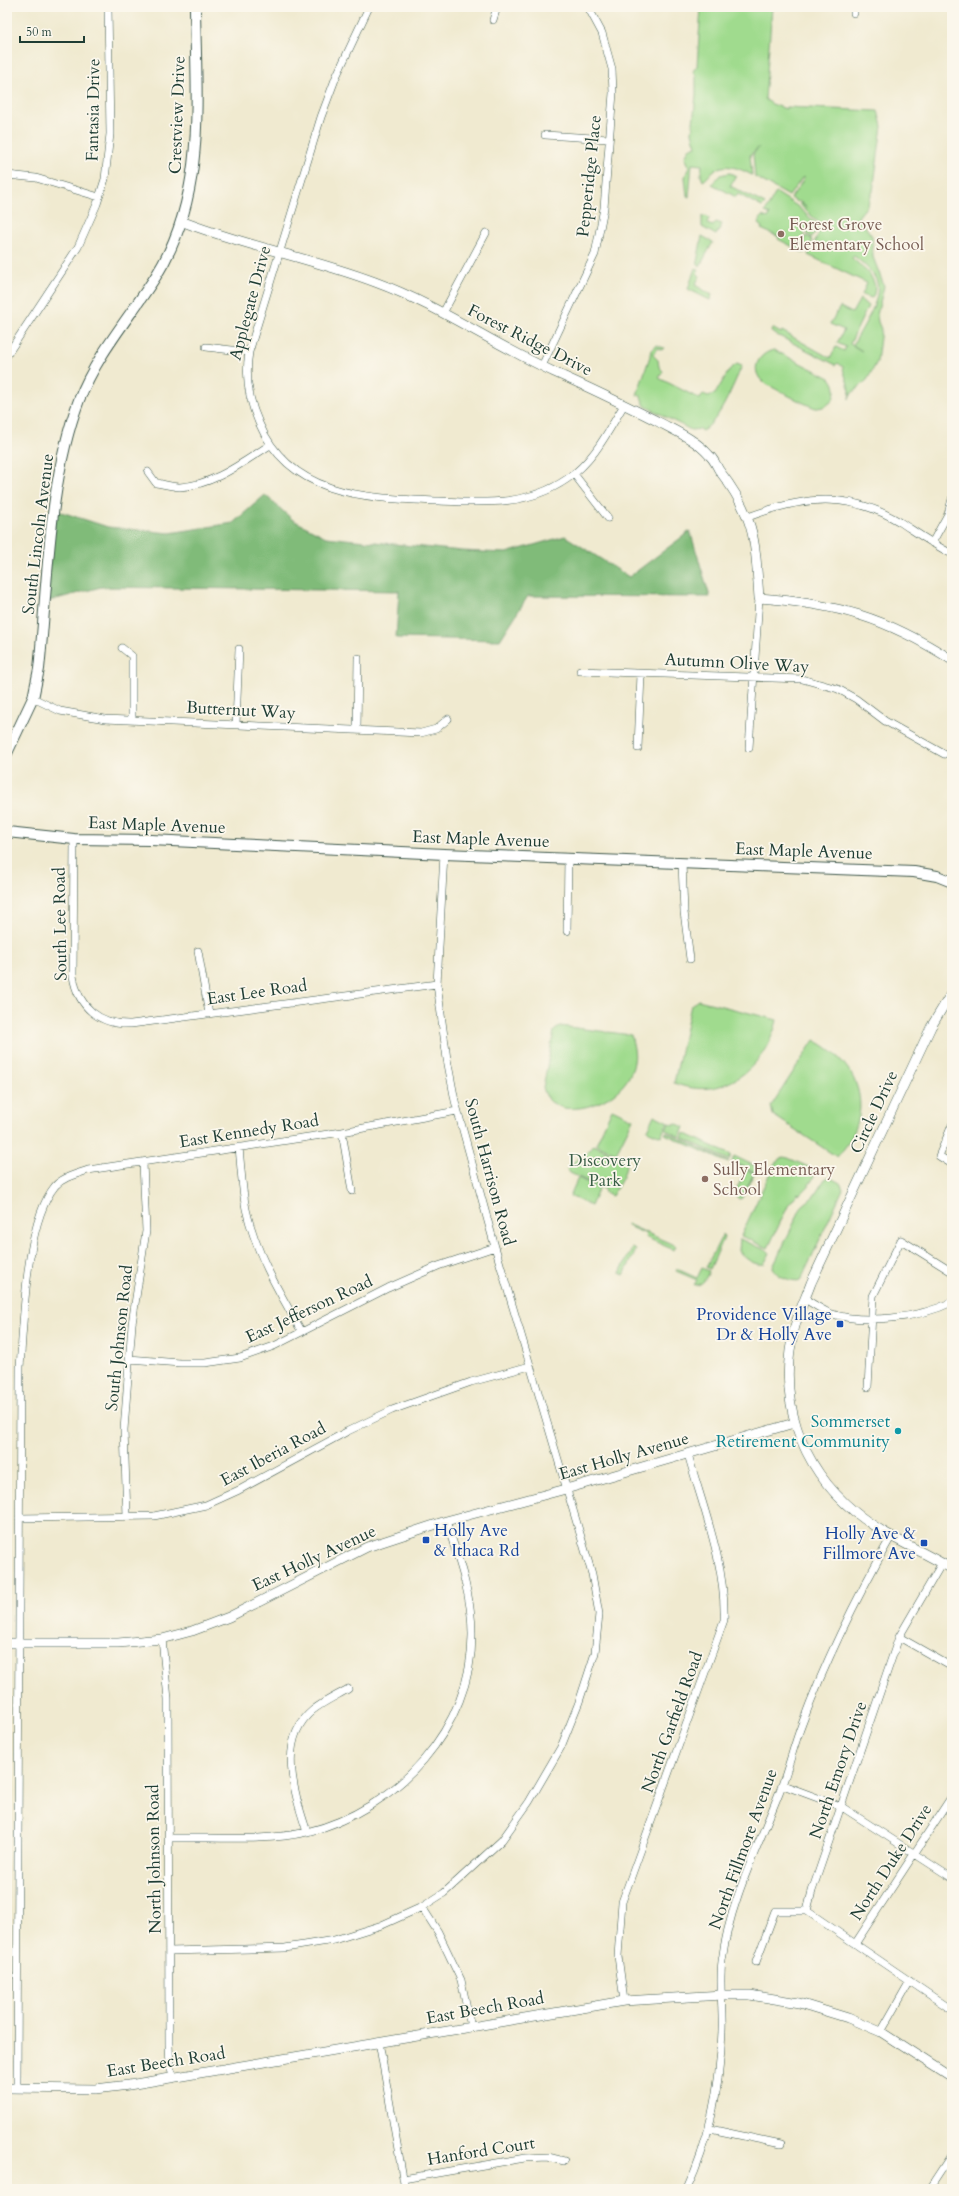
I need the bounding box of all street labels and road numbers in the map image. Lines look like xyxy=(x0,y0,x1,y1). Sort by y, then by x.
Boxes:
street label: Crestview Drive xyxy=(163,55,191,175)
street label: Fantasia Drive xyxy=(81,58,105,162)
street label: Pepperidge Place xyxy=(571,114,607,238)
street label: Applegate Drive xyxy=(224,243,276,363)
street label: Forest Ridge Drive xyxy=(464,299,596,381)
street label: South Lincoln Avenue xyxy=(17,452,59,616)
street label: Autumn Olive Way xyxy=(664,648,810,678)
street label: Butternut Way xyxy=(186,696,296,724)
street label: East Maple Avenue xyxy=(88,811,226,839)
street label: East Maple Avenue xyxy=(412,825,550,853)
street label: East Maple Avenue xyxy=(735,837,873,865)
street label: South Lee Road xyxy=(48,867,72,981)
street label: East Lee Road xyxy=(205,974,309,1010)
street label: Circle Drive xyxy=(845,1067,903,1157)
street label: South Harrison Road xyxy=(459,1096,521,1248)
street label: East Kennedy Road xyxy=(178,1109,320,1153)
street label: South Johnson Road xyxy=(100,1264,138,1412)
street label: East Jefferson Road xyxy=(242,1270,376,1348)
street label: East Iberia Road xyxy=(216,1417,330,1491)
street label: East Holly Avenue xyxy=(556,1426,692,1486)
street label: East Holly Avenue xyxy=(248,1519,380,1597)
street label: North Garfield Road xyxy=(636,1648,708,1796)
street label: North Emory Drive xyxy=(804,1698,872,1842)
street label: North Fillmore Avenue xyxy=(703,1765,783,1933)
street label: North Johnson Road xyxy=(141,1784,167,1934)
street label: North Duke Drive xyxy=(845,1799,937,1925)
street label: East Beech Road xyxy=(424,1986,546,2030)
street label: East Beech Road xyxy=(105,2041,227,2083)
street label: Hanford Court xyxy=(426,2131,537,2171)

